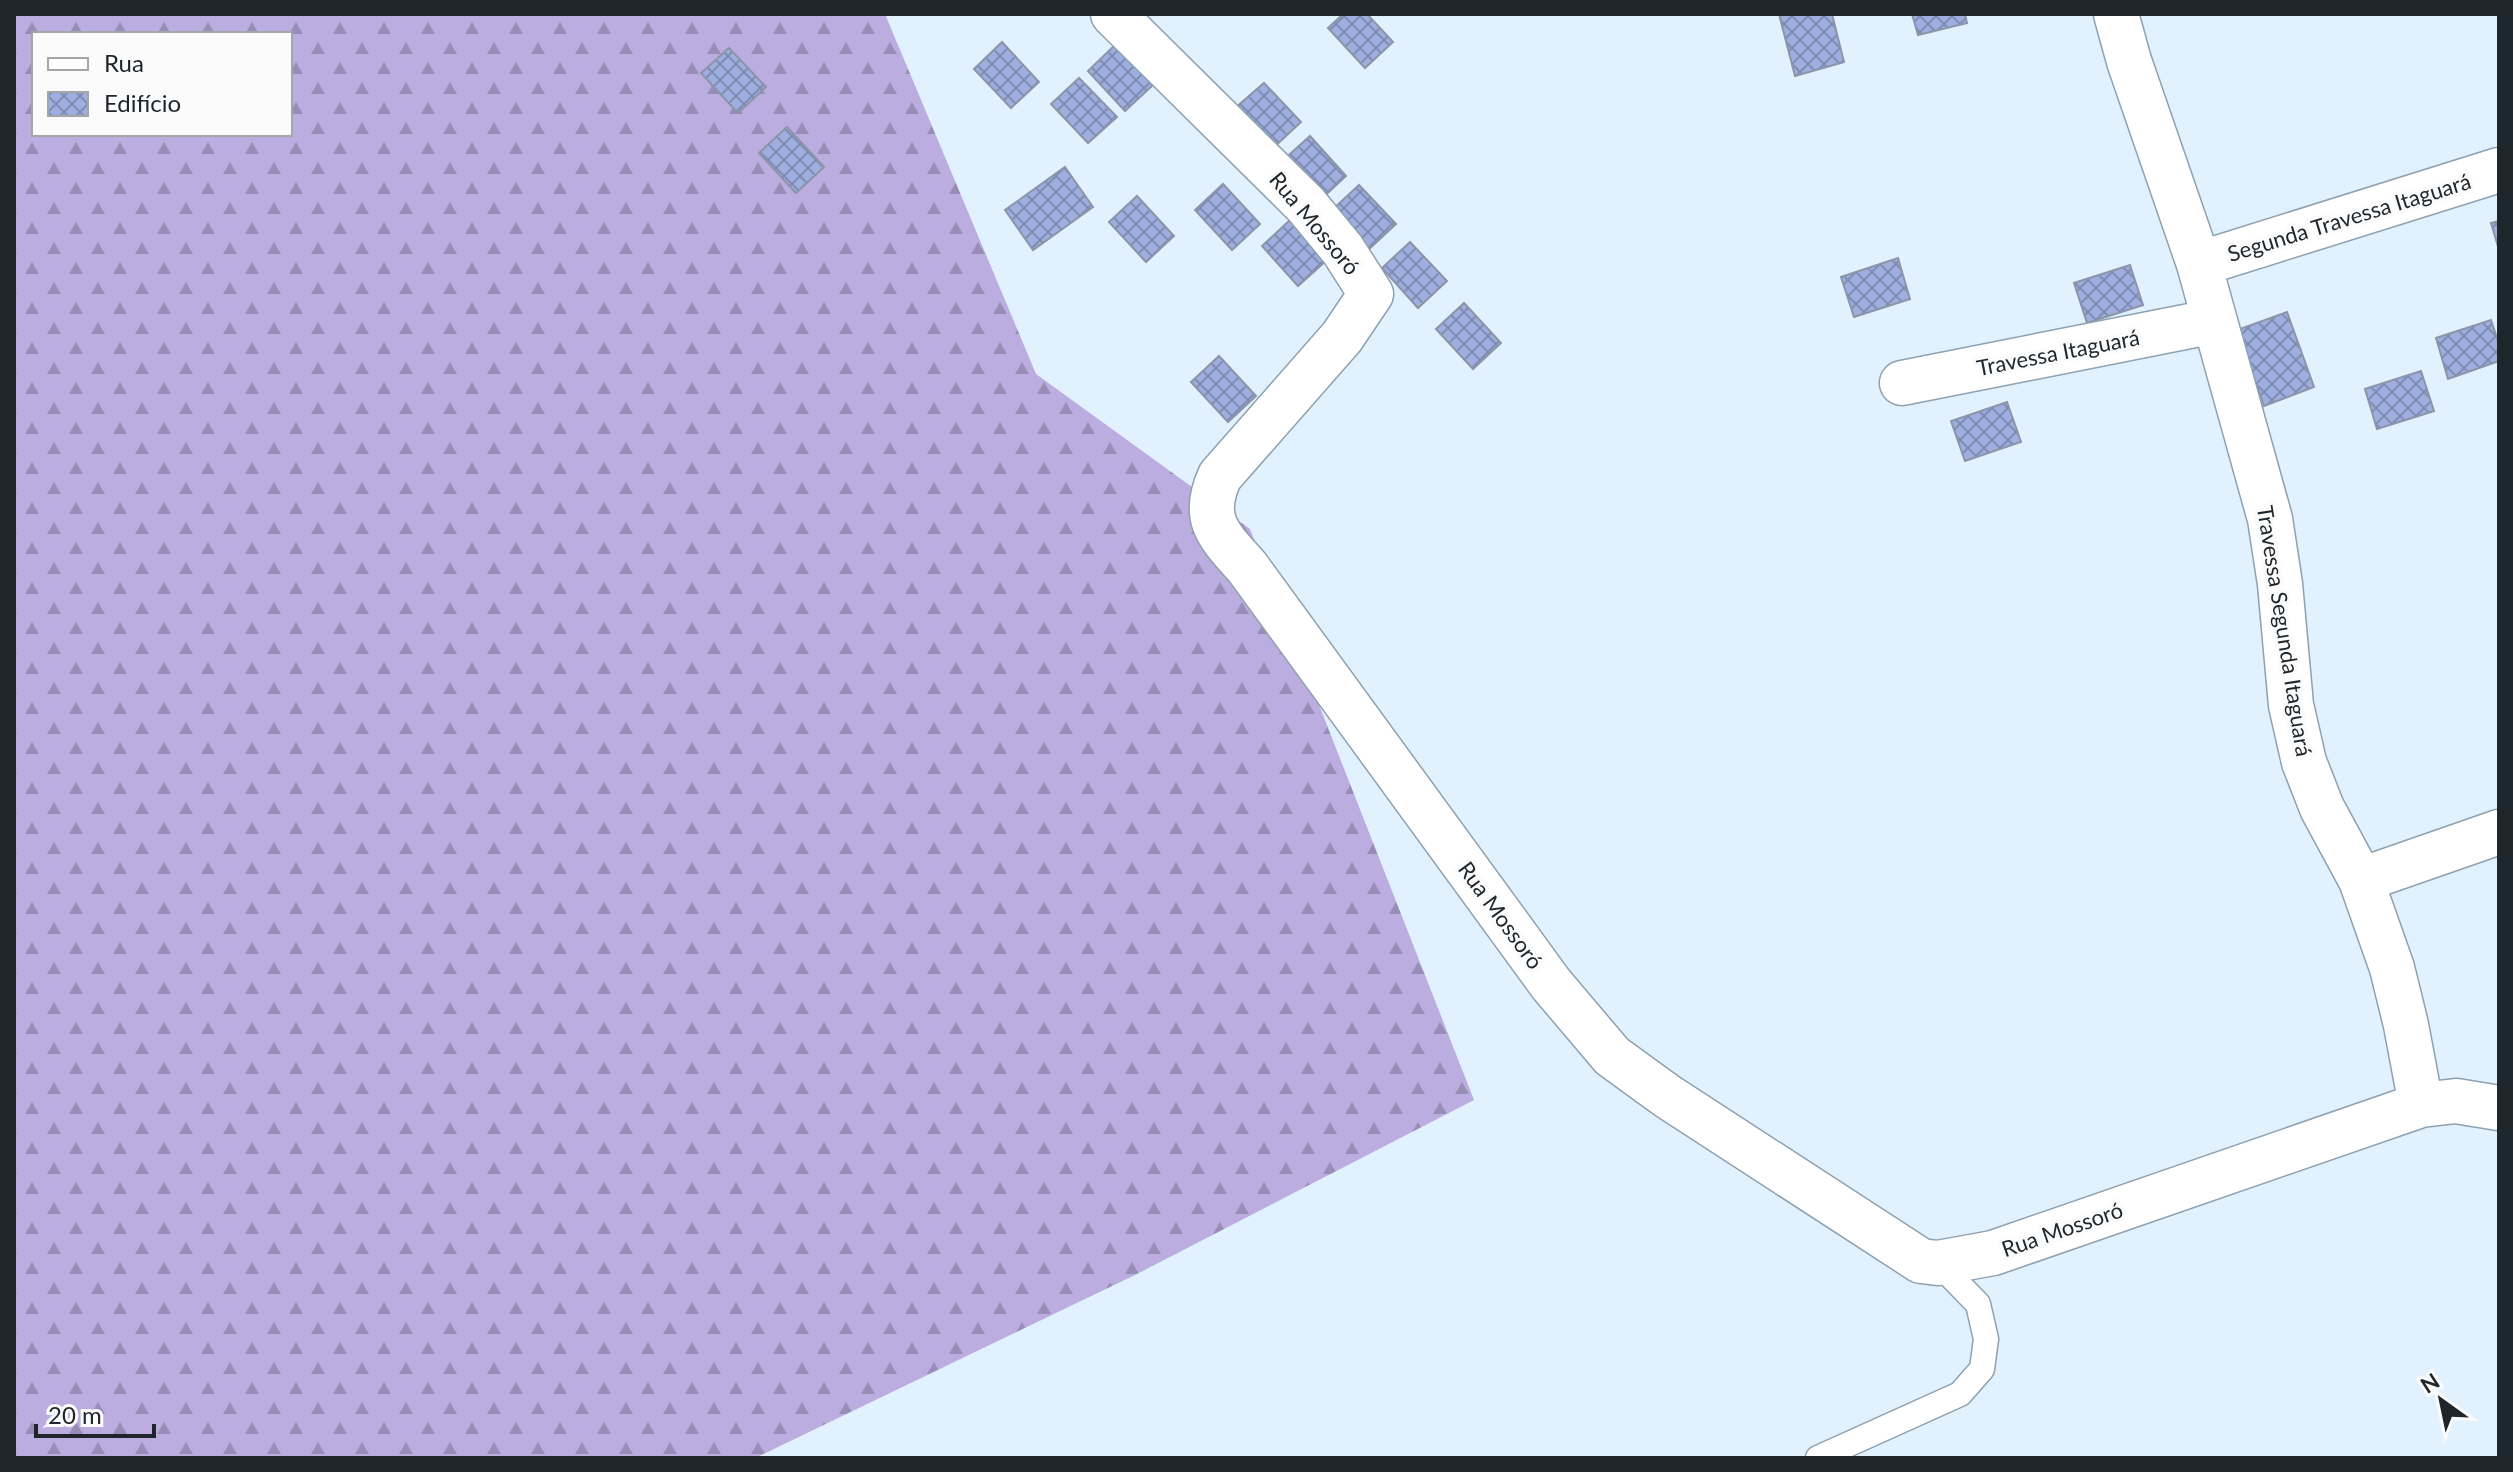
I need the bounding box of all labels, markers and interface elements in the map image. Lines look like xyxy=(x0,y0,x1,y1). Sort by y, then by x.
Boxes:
legend xyxy=(32,32,292,136)
text: Rua xyxy=(104,48,144,77)
text: Edifício xyxy=(104,88,181,117)
street label: Rua Mossoró xyxy=(1264,166,1366,280)
street label: Segunda Travessa Itaguará xyxy=(2224,167,2474,267)
street label: Travessa Itaguará xyxy=(1974,323,2142,381)
street label: Travessa Segunda Itaguará xyxy=(2252,504,2318,758)
street label: Rua Mossoró xyxy=(1453,856,1549,974)
street label: Rua Mossoró xyxy=(1998,1196,2126,1262)
north arrow xyxy=(2401,1360,2481,1440)
text: N xyxy=(2415,1367,2444,1399)
scale bar xyxy=(36,1388,154,1438)
text: 20 m xyxy=(48,1400,102,1429)

